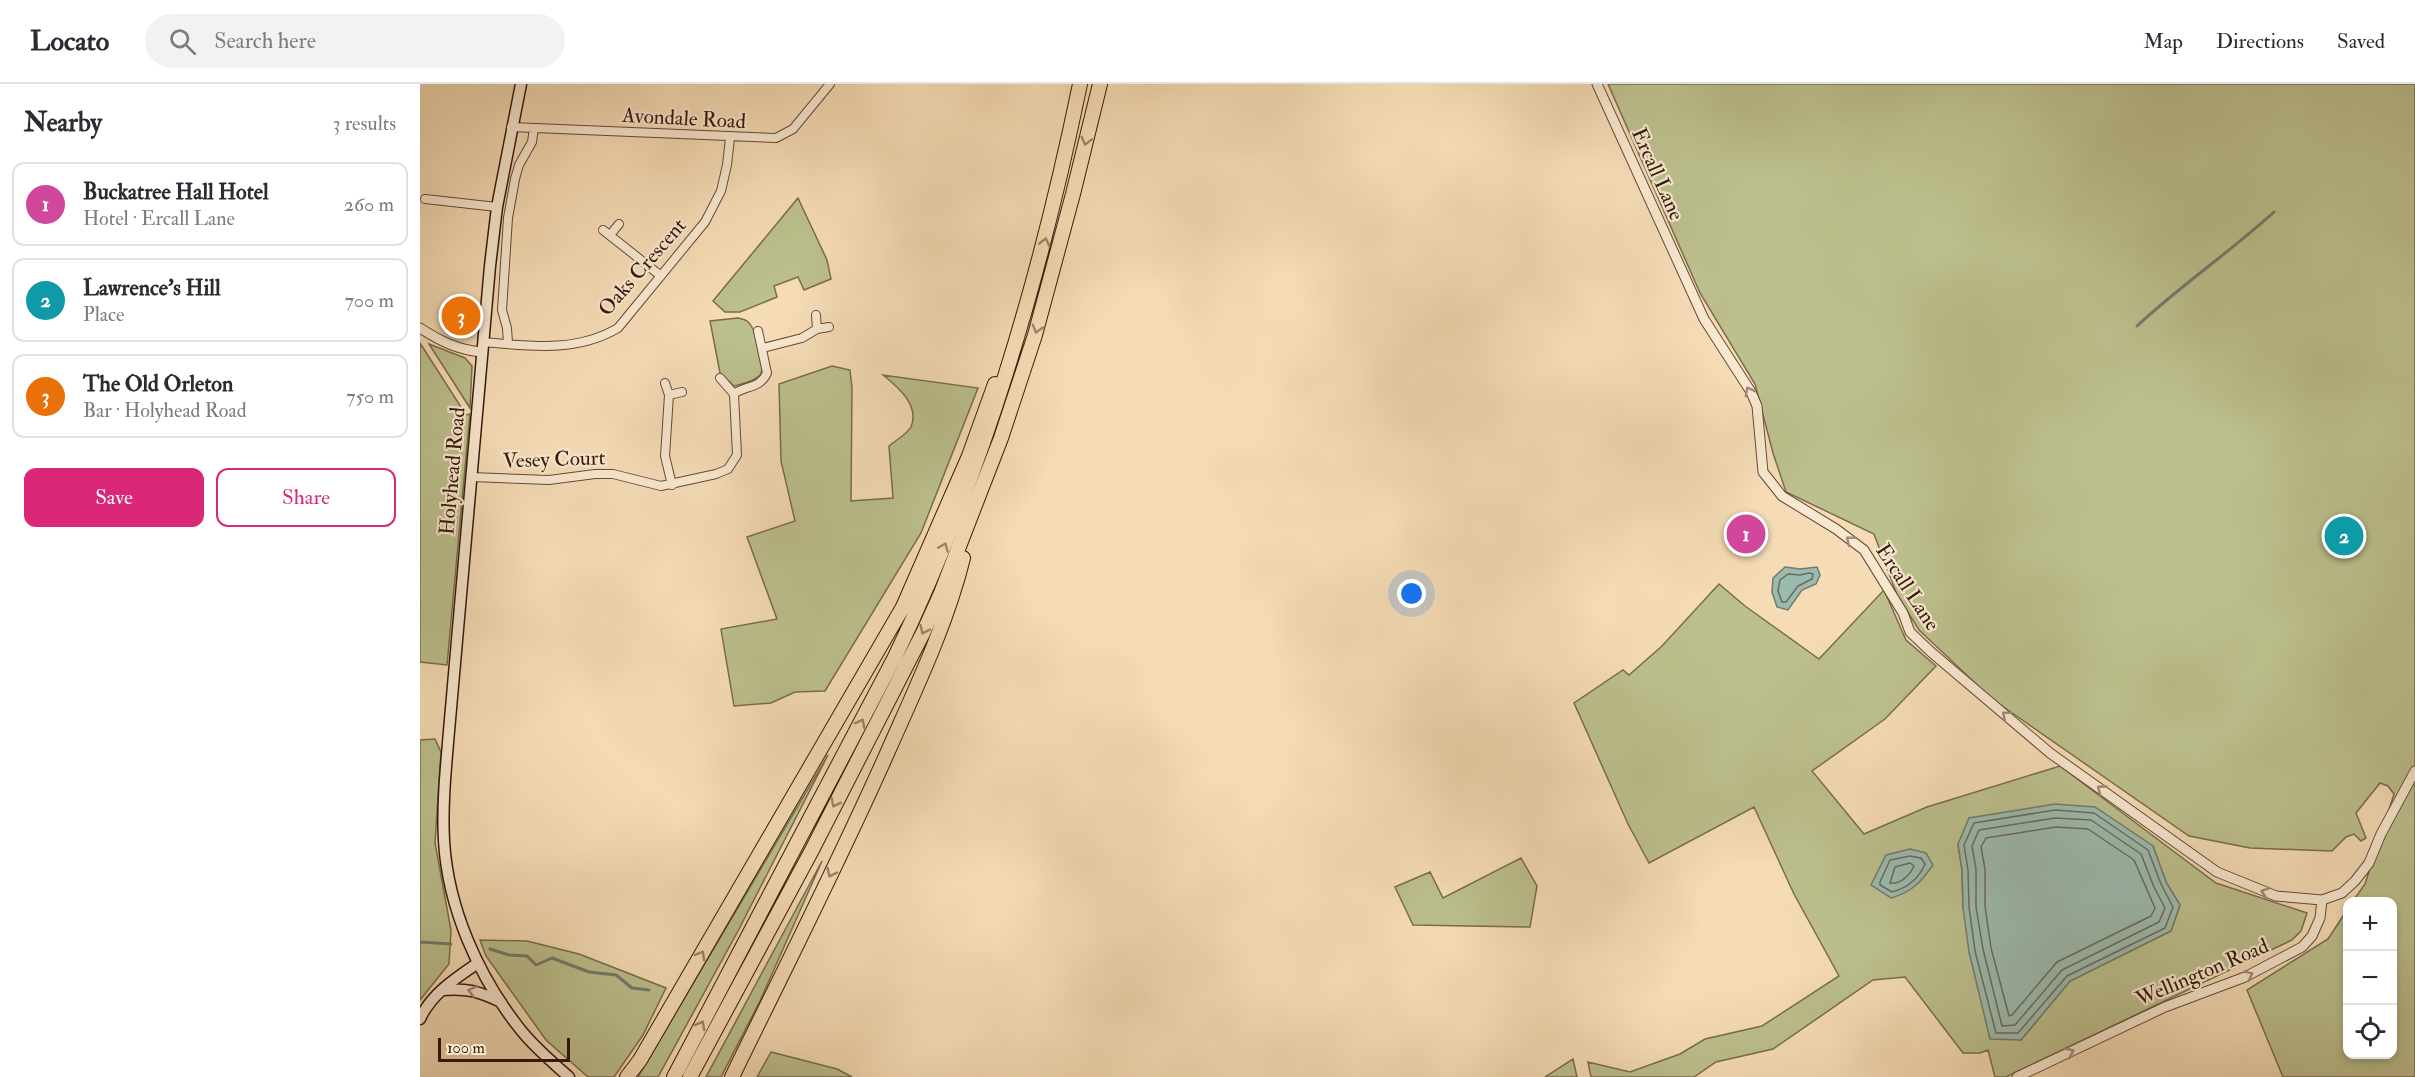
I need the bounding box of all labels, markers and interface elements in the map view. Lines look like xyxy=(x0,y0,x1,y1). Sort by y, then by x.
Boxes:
search box xyxy=(145,14,565,68)
text: Locato xyxy=(30,24,109,59)
icon: search xyxy=(166,25,199,58)
text: Search here xyxy=(214,27,316,55)
text: Map xyxy=(2143,28,2183,55)
text: Directions xyxy=(2216,28,2304,55)
text: Saved xyxy=(2337,28,2385,55)
street label: Avondale Road xyxy=(620,102,747,135)
text: Nearby xyxy=(24,107,102,139)
text: 3 results xyxy=(333,111,396,136)
street label: Ercall Lane xyxy=(1625,124,1690,225)
one-way arrow xyxy=(1081,136,1094,146)
text: Buckatree Hall Hotel xyxy=(83,178,269,206)
text: 1 xyxy=(42,192,49,217)
text: 260 m xyxy=(344,192,394,217)
text: Hotel · Ercall Lane xyxy=(83,206,235,231)
street label: Oaks Crescent xyxy=(593,213,692,322)
one-way arrow xyxy=(1037,237,1050,247)
text: Lawrence's Hill xyxy=(83,274,221,302)
text: 2 xyxy=(40,288,51,313)
text: 700 m xyxy=(345,288,394,313)
pin: 3 xyxy=(442,294,480,338)
text: Place xyxy=(83,302,124,327)
one-way arrow xyxy=(1032,324,1044,334)
text: The Old Orleton xyxy=(83,370,233,398)
text: 3 xyxy=(42,384,49,409)
text: 750 m xyxy=(346,384,394,409)
one-way arrow xyxy=(1745,387,1757,398)
text: Bar · Holyhead Road xyxy=(83,398,246,423)
street label: Holyhead Road xyxy=(433,405,472,536)
street label: Vesey Court xyxy=(502,444,606,475)
button: Save xyxy=(24,468,204,527)
button: Share xyxy=(216,468,396,527)
pin: 1 xyxy=(1726,512,1766,556)
pin: 2 xyxy=(2324,514,2364,558)
one-way arrow xyxy=(1846,536,1857,547)
street label: Ercall Lane xyxy=(1869,539,1946,636)
one-way arrow xyxy=(937,542,949,553)
your location xyxy=(1397,579,1426,608)
one-way arrow xyxy=(920,623,932,634)
one-way arrow xyxy=(2002,711,2013,722)
one-way arrow xyxy=(854,719,866,730)
one-way arrow xyxy=(2096,785,2107,796)
one-way arrow xyxy=(831,797,843,808)
one-way arrow xyxy=(827,866,838,877)
one-way arrow xyxy=(2260,887,2271,900)
map controls xyxy=(2343,897,2397,1059)
button: + xyxy=(2343,897,2397,951)
street label: Wellington Road xyxy=(2131,932,2273,1013)
one-way arrow xyxy=(693,951,705,961)
button: − xyxy=(2343,951,2397,1005)
one-way arrow xyxy=(2242,970,2253,982)
one-way arrow xyxy=(467,985,477,998)
button: locate xyxy=(2343,1005,2397,1059)
one-way arrow xyxy=(694,1021,705,1032)
scale bar xyxy=(438,1035,570,1062)
text: 100 m xyxy=(447,1038,485,1058)
one-way arrow xyxy=(2064,1047,2075,1059)

